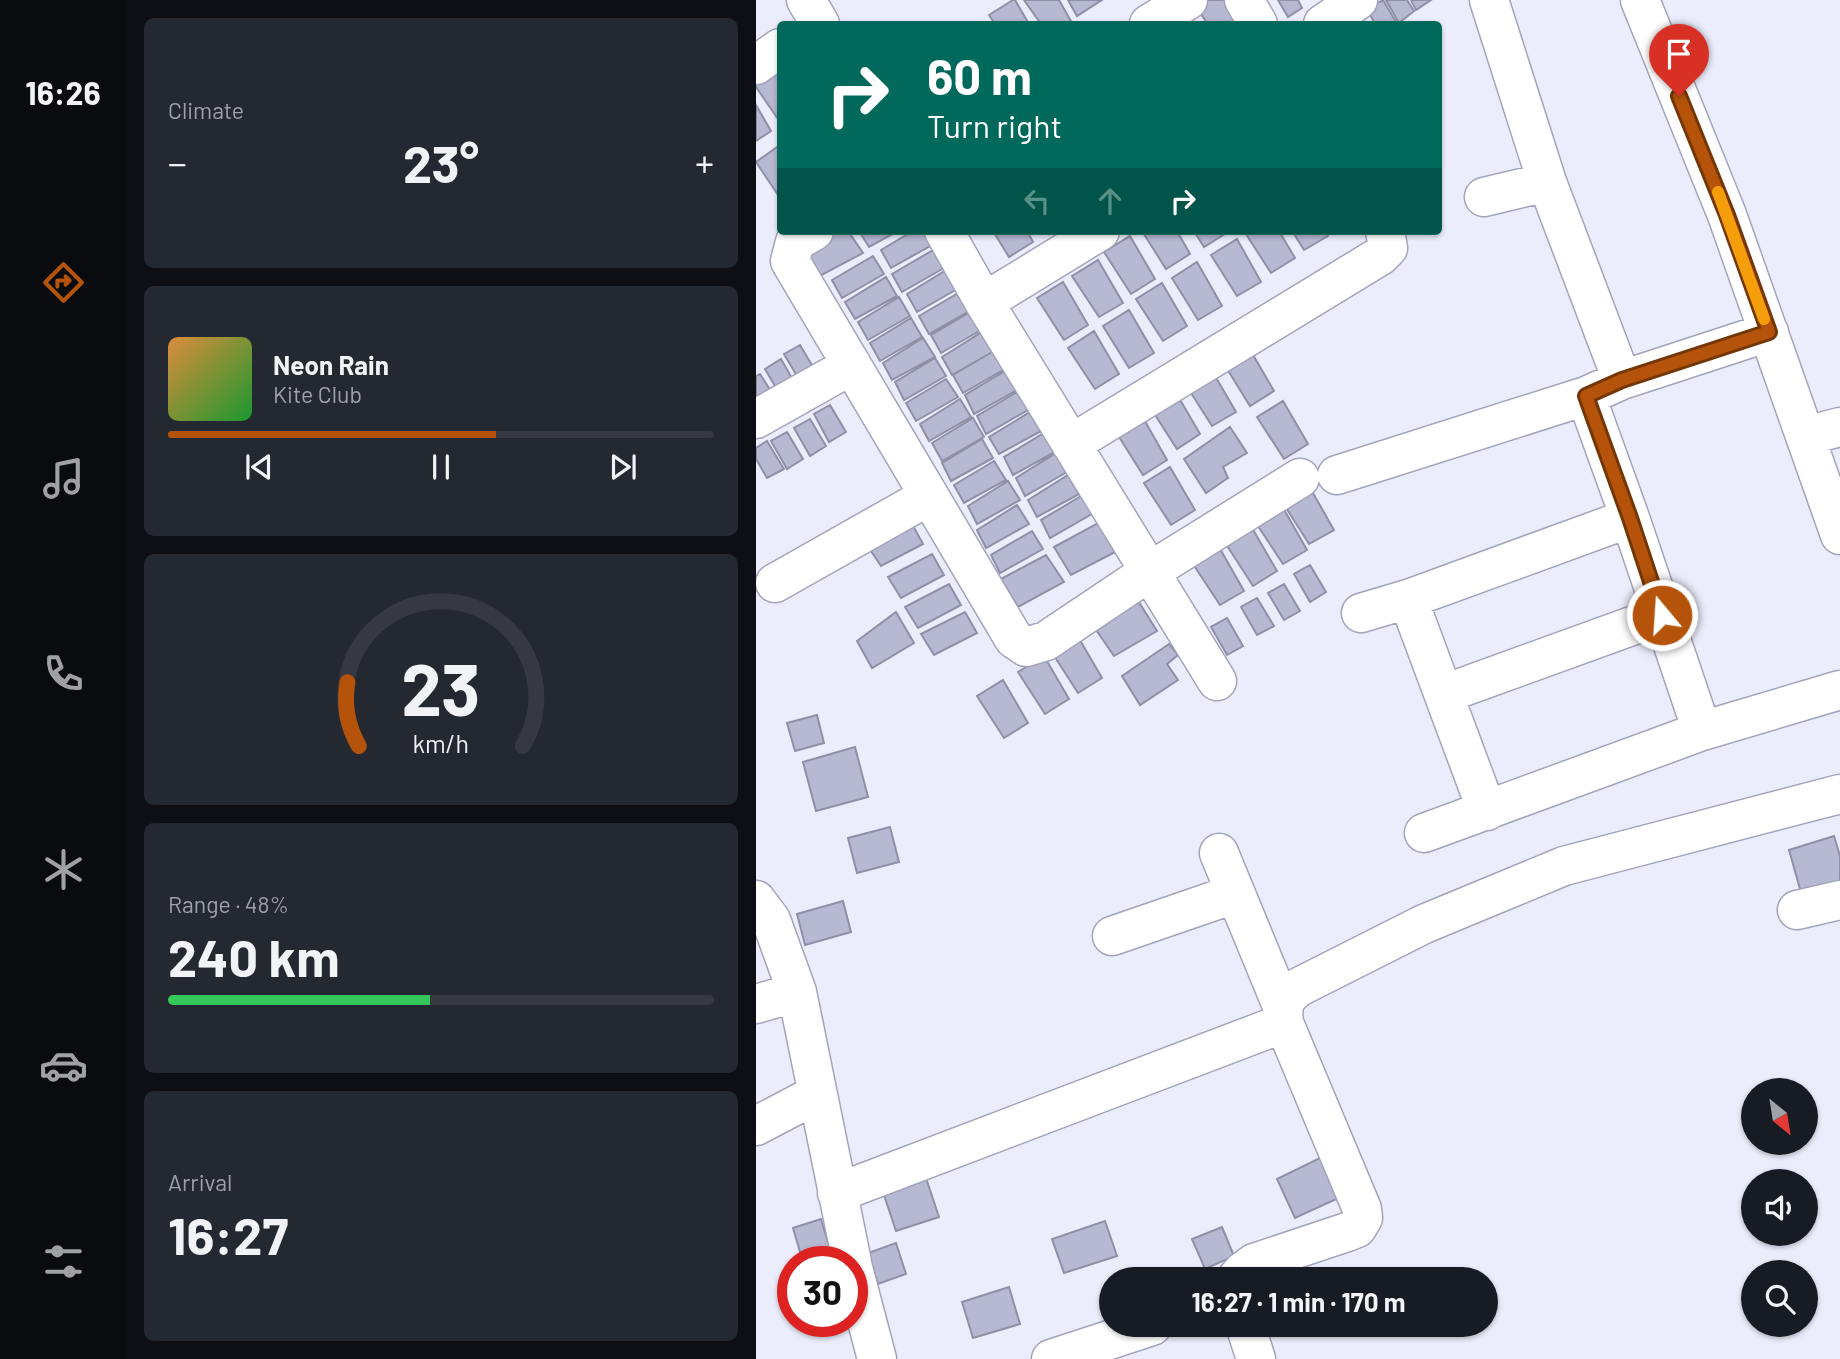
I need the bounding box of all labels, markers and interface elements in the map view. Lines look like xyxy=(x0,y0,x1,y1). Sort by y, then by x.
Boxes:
pin xyxy=(1649,24,1709,96)
icon: arrive xyxy=(1660,35,1698,73)
text: 60 m xyxy=(927,46,1032,105)
icon: right xyxy=(812,49,903,140)
text: 16:26 xyxy=(25,73,101,111)
text: Climate xyxy=(168,96,244,124)
text: Turn right xyxy=(927,106,1062,144)
text: 23° xyxy=(403,131,479,193)
text: − xyxy=(168,139,187,185)
text: + xyxy=(695,139,714,185)
icon: left xyxy=(1018,182,1056,220)
icon: ahead xyxy=(1091,182,1129,220)
icon: right xyxy=(1164,182,1202,220)
icon: directions xyxy=(39,258,88,307)
text: Neon Rain xyxy=(273,349,389,380)
text: Kite Club xyxy=(273,380,362,408)
icon: previous xyxy=(240,448,278,486)
icon: pause xyxy=(422,448,460,486)
icon: next xyxy=(604,448,642,486)
icon: music xyxy=(39,454,88,503)
position arrow xyxy=(1625,578,1699,652)
text: 23 xyxy=(401,643,481,731)
icon: phone xyxy=(39,649,88,698)
text: km/h xyxy=(413,727,469,757)
icon: climate xyxy=(39,845,88,894)
text: Range · 48% xyxy=(168,890,289,918)
text: 240 km xyxy=(168,925,340,987)
icon: car xyxy=(39,1041,88,1090)
north arrow xyxy=(1741,1078,1818,1155)
map controls xyxy=(1741,1078,1818,1337)
text: Arrival xyxy=(168,1168,232,1196)
button: sound xyxy=(1741,1169,1818,1246)
text: 16:27 xyxy=(168,1203,288,1265)
icon: filters xyxy=(39,1237,88,1286)
speed limit sign: 30 xyxy=(777,1246,868,1337)
button: search xyxy=(1741,1260,1818,1337)
text: 16:27 · 1 min · 170 m xyxy=(1192,1286,1405,1317)

